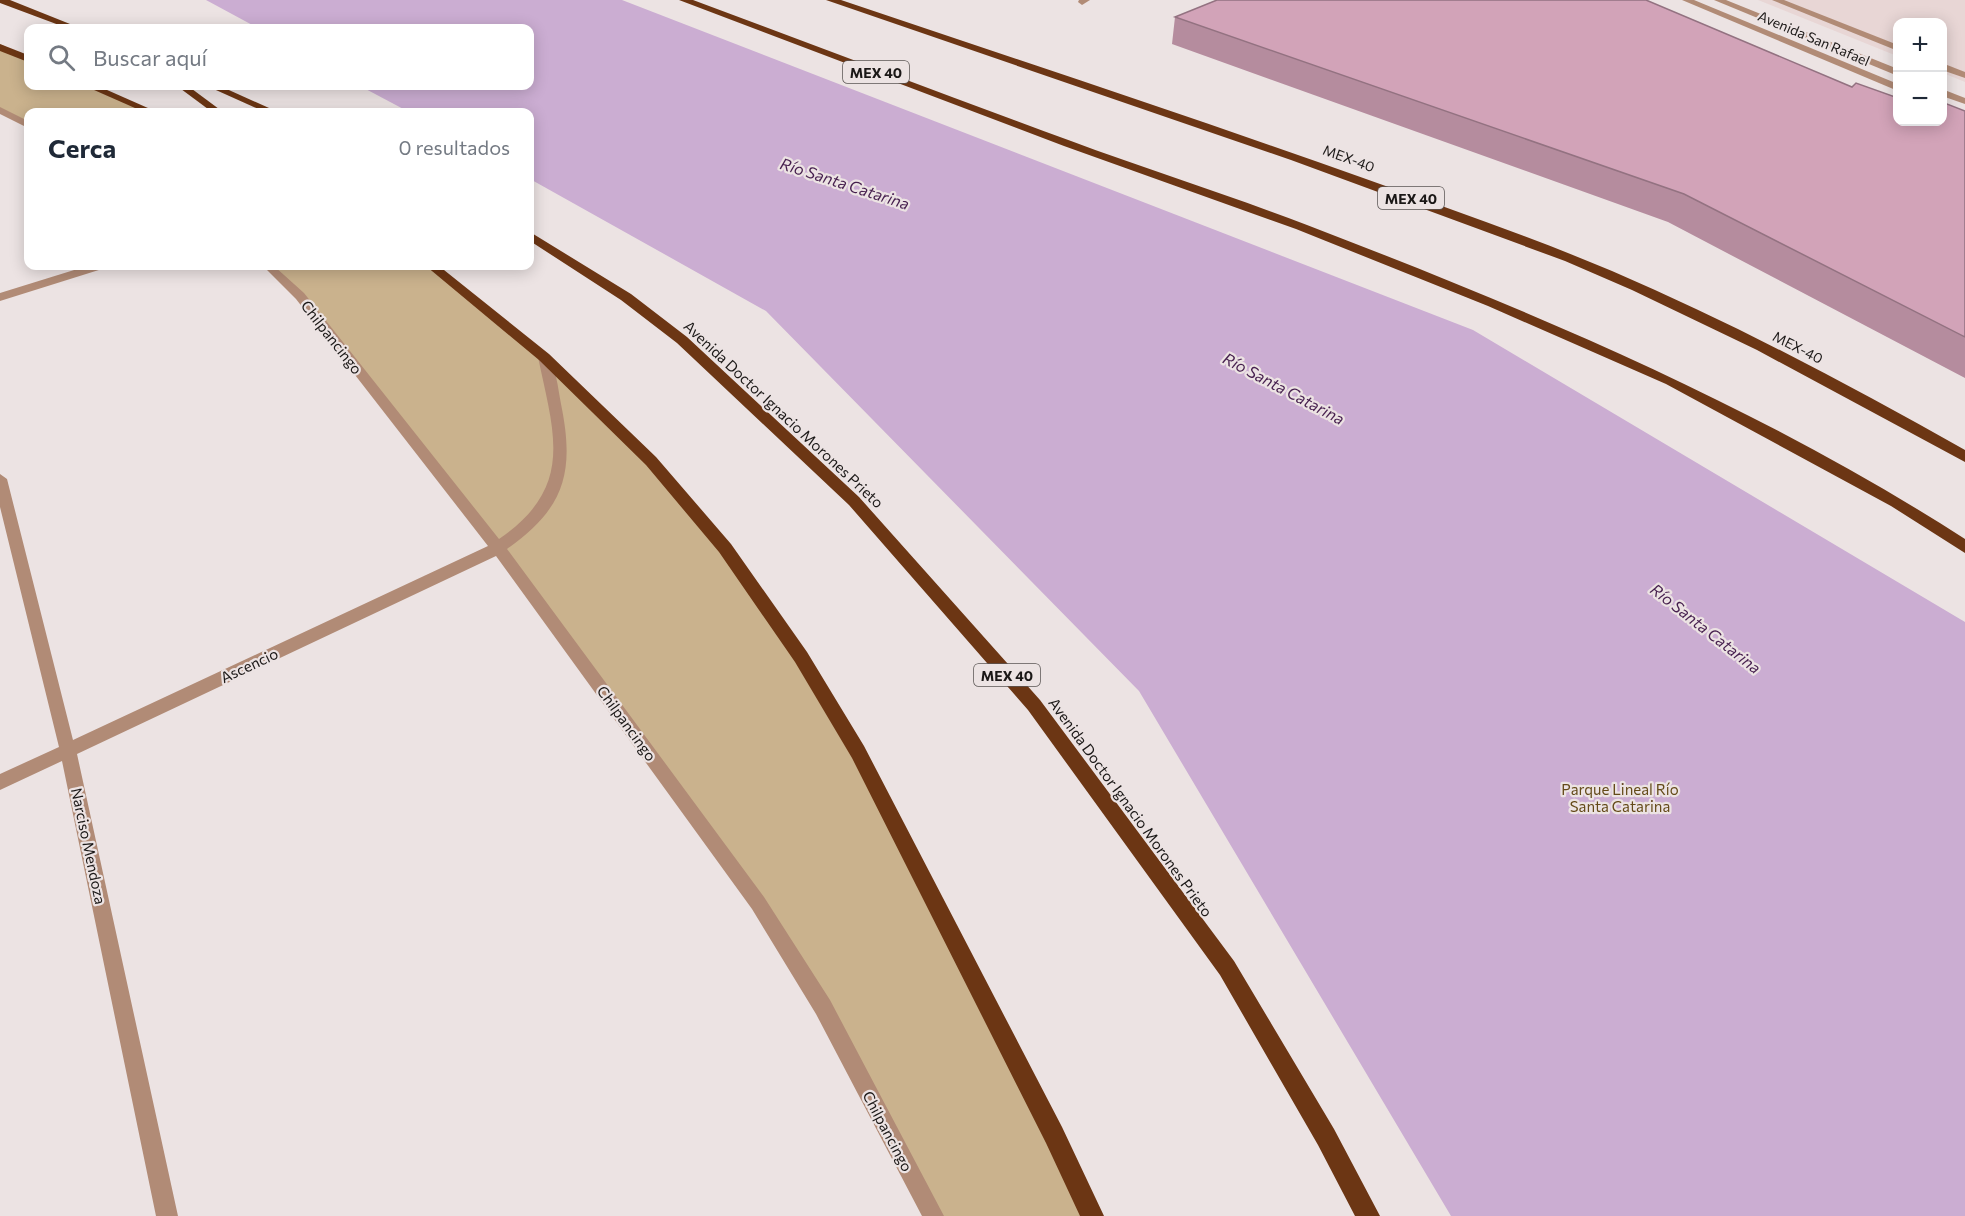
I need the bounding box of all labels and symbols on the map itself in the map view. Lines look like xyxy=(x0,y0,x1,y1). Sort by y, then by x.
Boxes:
street label: Avenida San Rafael xyxy=(1756,7,1872,69)
road number: MEX 40 xyxy=(843,61,909,83)
street label: MEX-40 xyxy=(1321,141,1377,175)
water label: Río Santa Catarina xyxy=(778,153,912,213)
road number: MEX 40 xyxy=(1378,187,1444,209)
street label: Chilpancingo xyxy=(298,297,366,377)
street label: Avenida Doctor Ignacio Morones Prieto xyxy=(680,317,888,511)
street label: MEX-40 xyxy=(1770,327,1826,367)
water label: Río Santa Catarina xyxy=(1220,348,1348,428)
water label: Río Santa Catarina xyxy=(1647,579,1765,677)
street label: Ascencio xyxy=(217,644,281,686)
road number: MEX 40 xyxy=(974,664,1040,686)
street label: Chilpancingo xyxy=(594,682,660,764)
street label: Avenida Doctor Ignacio Morones Prieto xyxy=(1045,694,1217,920)
park label: Parque Lineal Río Santa Catarina xyxy=(1561,780,1679,815)
street label: Narciso Mendoza xyxy=(68,786,110,906)
street label: Chilpancingo xyxy=(859,1088,917,1174)

